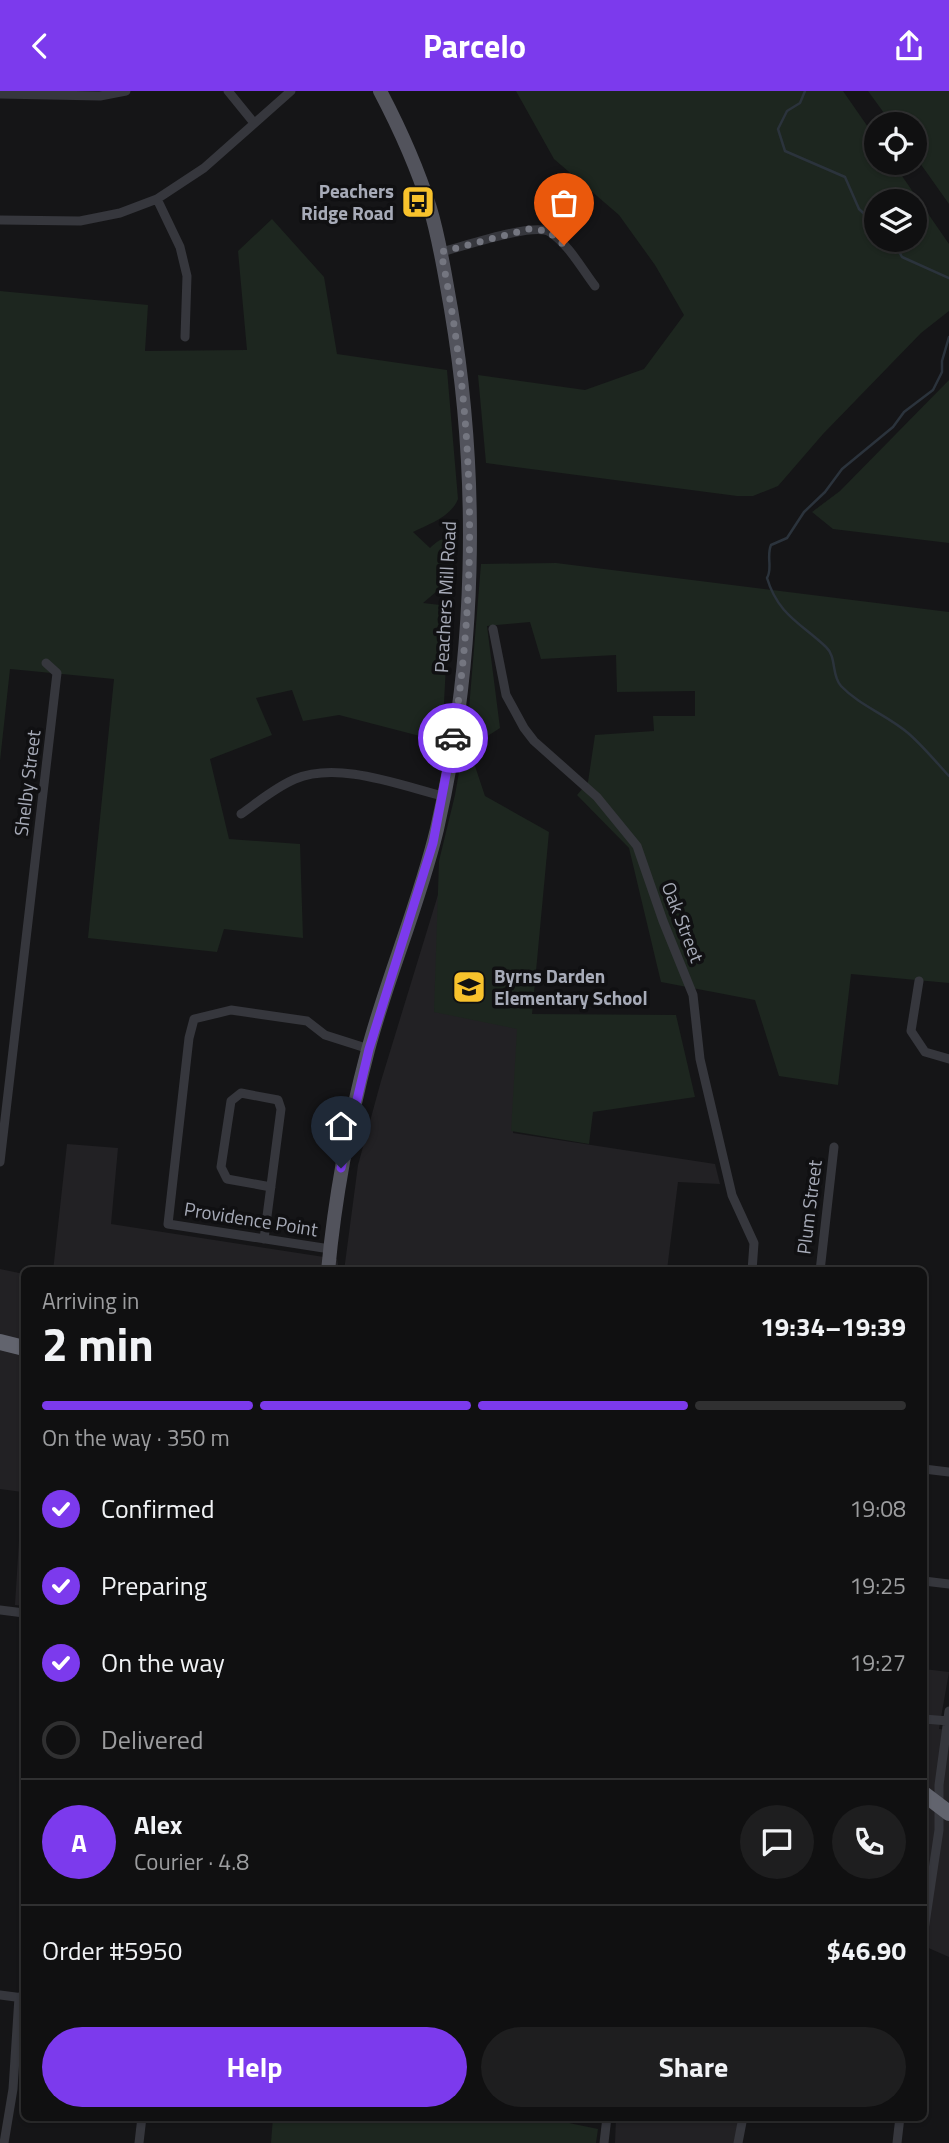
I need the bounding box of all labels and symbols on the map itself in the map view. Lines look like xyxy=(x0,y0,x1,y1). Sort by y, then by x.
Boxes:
pin xyxy=(534,173,594,245)
place label: Peachers Ridge Road xyxy=(301,176,394,227)
bus stop icon: Peachers Ridge Road xyxy=(399,183,437,221)
street label: Peachers Mill Road xyxy=(426,520,463,674)
courier xyxy=(418,703,488,773)
street label: Shelby Street xyxy=(6,728,47,838)
street label: Oak Street xyxy=(655,877,712,967)
place label: Byrns Darden Elementary School xyxy=(494,961,648,1012)
school or university icon: Byrns Darden Elementary School xyxy=(450,968,488,1006)
pin xyxy=(311,1096,371,1168)
street label: Plum Street xyxy=(788,1158,829,1256)
street label: Providence Point xyxy=(182,1194,320,1243)

